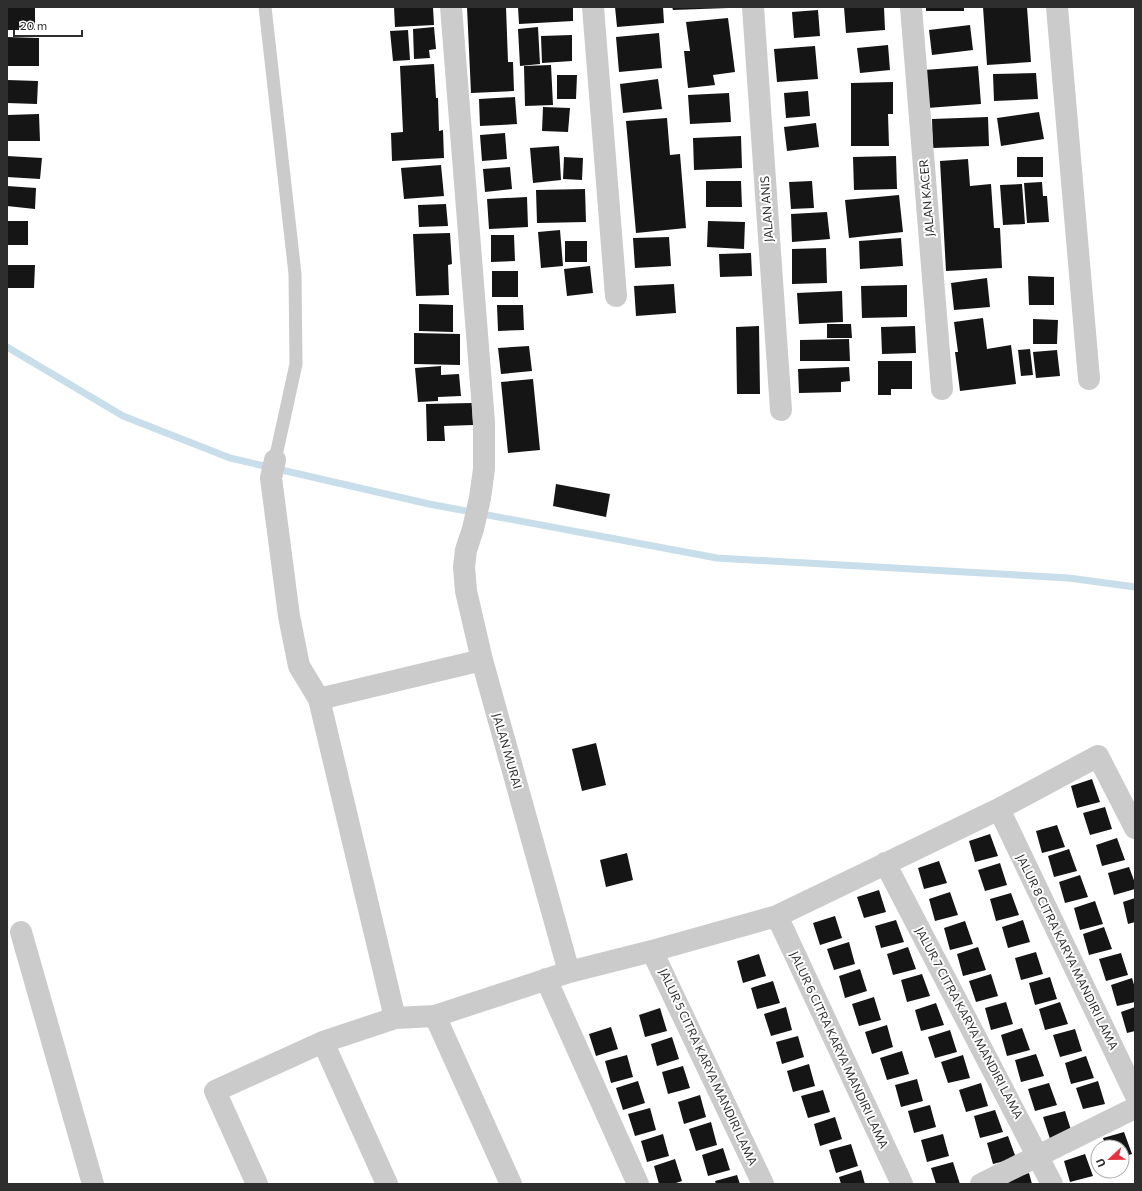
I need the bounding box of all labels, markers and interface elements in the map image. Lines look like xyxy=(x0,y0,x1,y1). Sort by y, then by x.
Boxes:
scale bar xyxy=(14,12,82,38)
text: 20 m xyxy=(20,18,47,32)
street label: JALAN KACER xyxy=(916,159,937,237)
street label: JALAN ANIS xyxy=(757,176,776,242)
street label: JALAN MURAI xyxy=(490,711,525,790)
street label: JALUR 8 CITRA KARYA MANDIRI LAMA xyxy=(1013,851,1122,1052)
street label: JALUR 7 CITRA KARYA MANDIRI LAMA xyxy=(912,924,1027,1121)
street label: JALUR 6 CITRA KARYA MANDIRI LAMA xyxy=(787,949,892,1151)
street label: JALUR 5 CITRA KARYA MANDIRI LAMA xyxy=(656,966,761,1168)
north arrow xyxy=(1090,1139,1130,1179)
text: U xyxy=(1093,1157,1108,1169)

